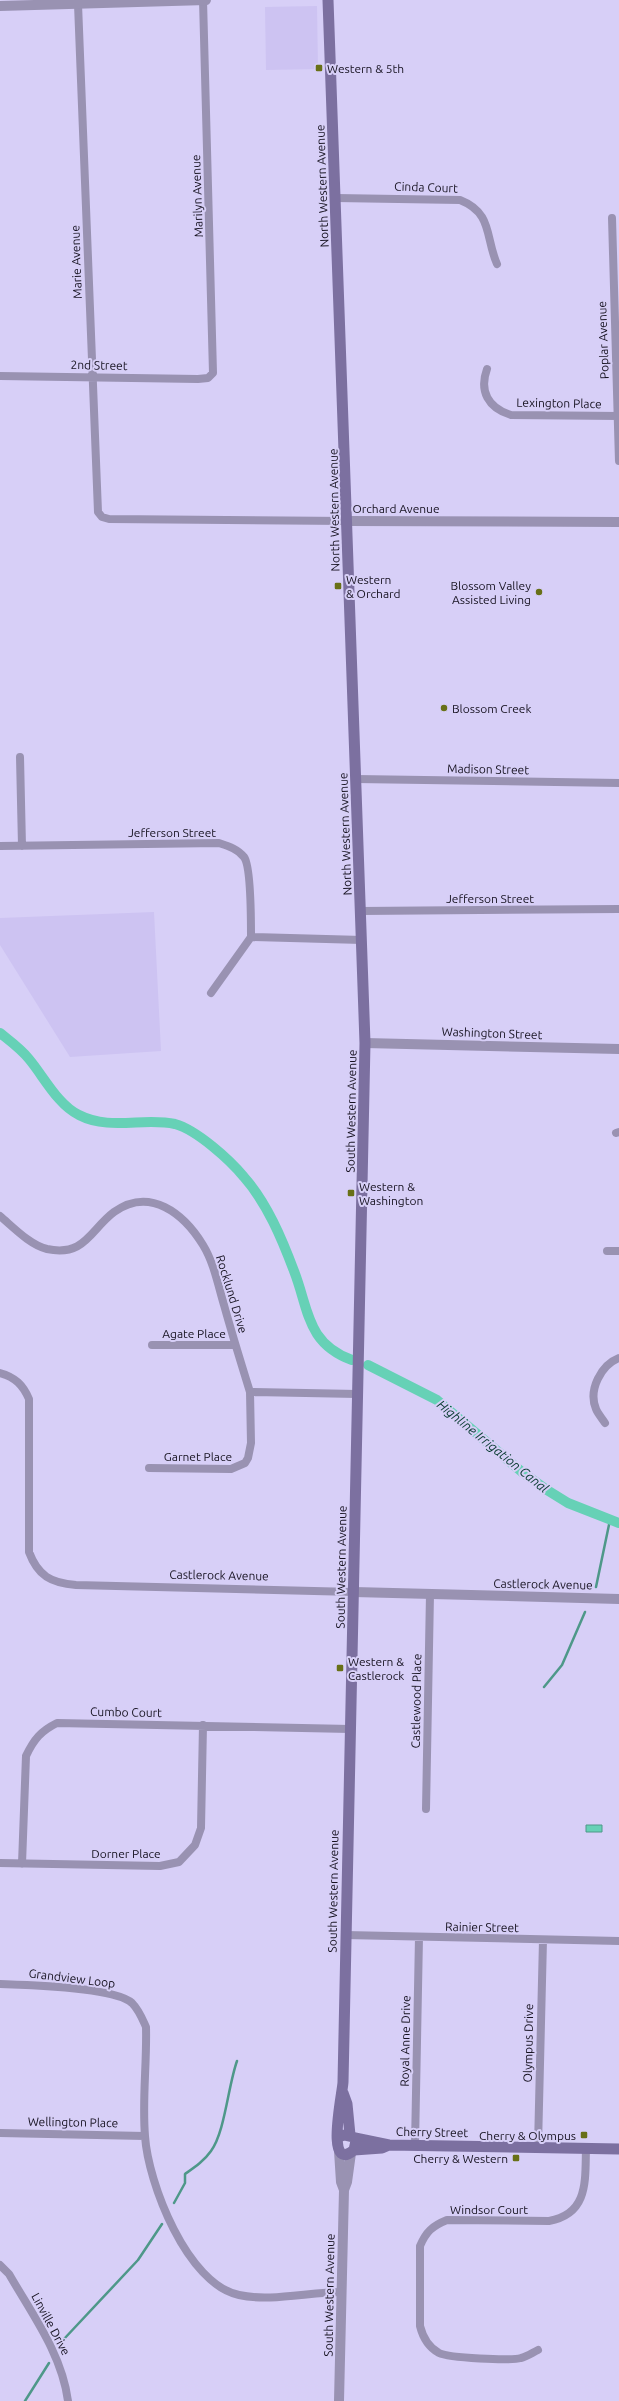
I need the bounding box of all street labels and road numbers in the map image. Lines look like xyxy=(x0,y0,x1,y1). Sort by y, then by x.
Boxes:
street label: North Western Avenue xyxy=(313,124,331,248)
street label: Marilyn Avenue xyxy=(189,154,205,238)
street label: Cinda Court xyxy=(394,179,458,195)
street label: Marie Avenue xyxy=(68,225,84,299)
street label: Poplar Avenue xyxy=(595,301,611,379)
street label: 2nd Street xyxy=(70,358,128,372)
street label: Lexington Place xyxy=(516,396,602,410)
street label: North Western Avenue xyxy=(326,448,342,572)
street label: Orchard Avenue xyxy=(352,502,440,515)
street label: Madison Street xyxy=(447,762,529,776)
street label: North Western Avenue xyxy=(336,772,354,896)
street label: Jefferson Street xyxy=(128,826,216,839)
street label: Jefferson Street xyxy=(446,892,534,905)
street label: Washington Street xyxy=(442,1025,543,1041)
street label: South Western Avenue xyxy=(343,1049,359,1173)
street label: Rocklund Drive xyxy=(214,1253,250,1335)
street label: Agate Place xyxy=(162,1327,226,1340)
street label: Garnet Place xyxy=(164,1450,232,1463)
street label: South Western Avenue xyxy=(333,1505,349,1629)
street label: Castlerock Avenue xyxy=(169,1568,269,1582)
street label: Castlerock Avenue xyxy=(493,1577,593,1591)
street label: Castlewood Place xyxy=(409,1653,423,1749)
street label: Cumbo Court xyxy=(90,1705,162,1719)
street label: South Western Avenue xyxy=(325,1829,341,1953)
street label: Dorner Place xyxy=(91,1847,161,1860)
street label: Rainier Street xyxy=(445,1920,519,1934)
street label: Grandview Loop xyxy=(28,1966,116,1990)
street label: Royal Anne Drive xyxy=(398,1995,412,2087)
street label: Olympus Drive xyxy=(521,2004,535,2082)
street label: Wellington Place xyxy=(28,2115,118,2129)
street label: Cherry Street xyxy=(396,2125,469,2139)
street label: Windsor Court xyxy=(450,2203,528,2216)
street label: South Western Avenue xyxy=(321,2233,337,2357)
street label: Linville Drive xyxy=(29,2291,73,2357)

